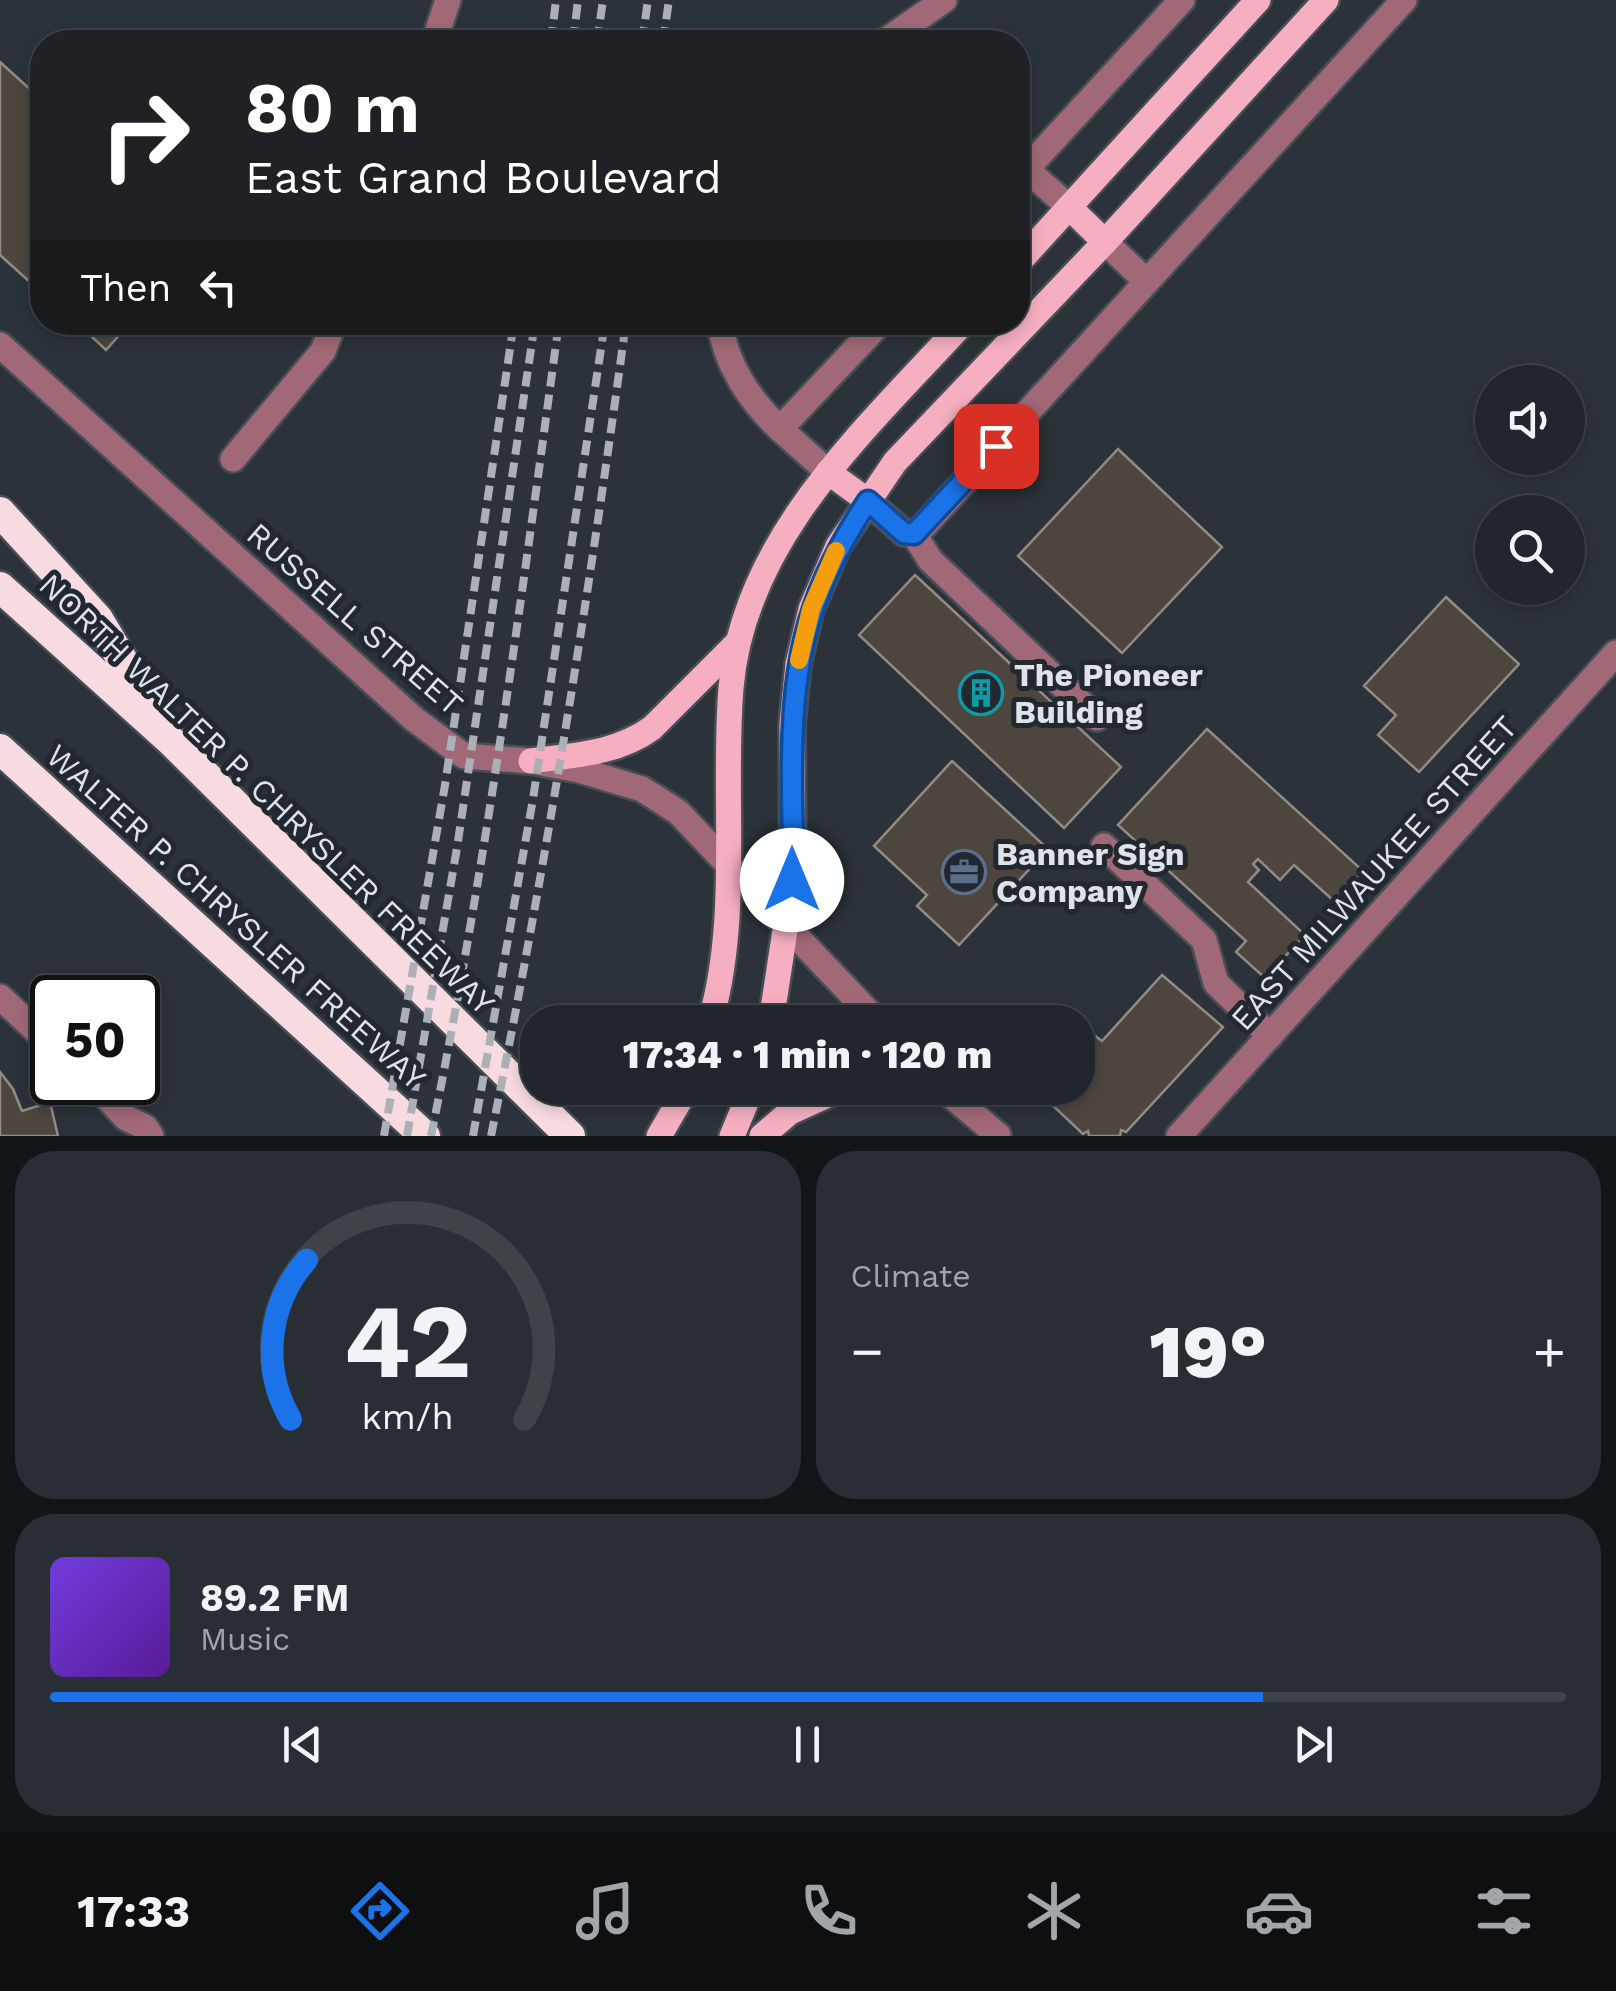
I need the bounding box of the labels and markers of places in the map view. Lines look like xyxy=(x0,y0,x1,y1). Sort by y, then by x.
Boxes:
pin xyxy=(954,404,1039,489)
place label: The Pioneer Building xyxy=(1014,656,1203,731)
building icon: The Pioneer Building xyxy=(958,670,1004,716)
place label: Banner Sign Company xyxy=(996,835,1185,910)
office icon: Banner Sign Company xyxy=(941,849,987,895)

